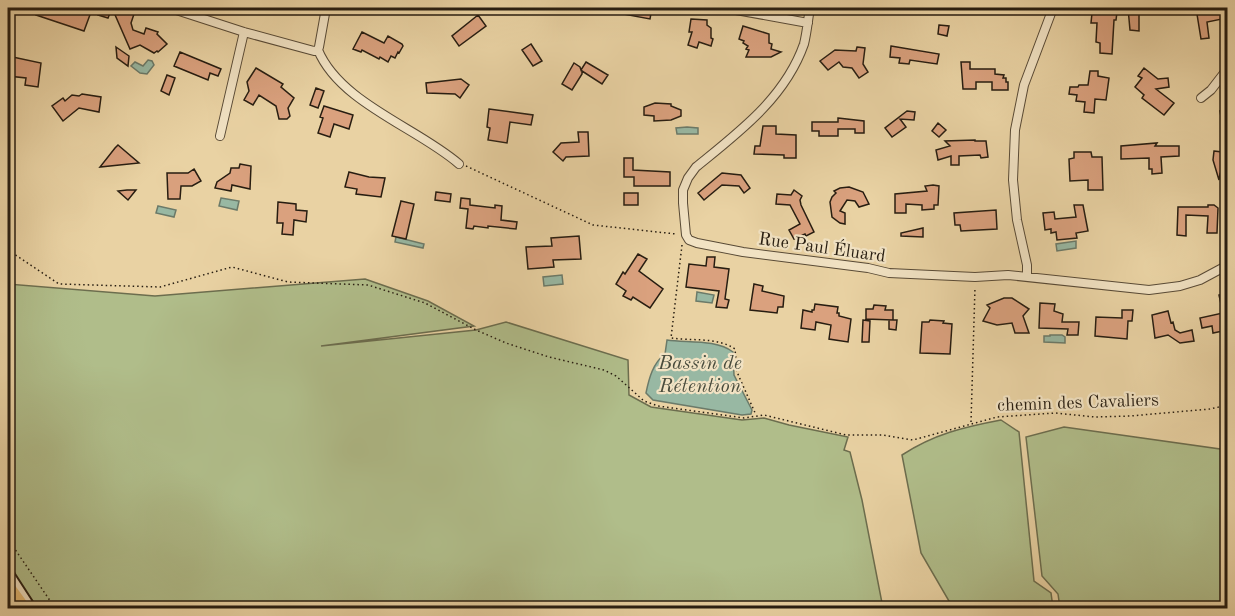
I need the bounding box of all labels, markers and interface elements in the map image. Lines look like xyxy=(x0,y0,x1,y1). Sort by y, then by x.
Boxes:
street label: Rue Paul Éluard xyxy=(757,226,887,266)
water label: Bassin de Rétention xyxy=(657,354,742,397)
street label: chemin des Cavaliers xyxy=(997,391,1159,415)

